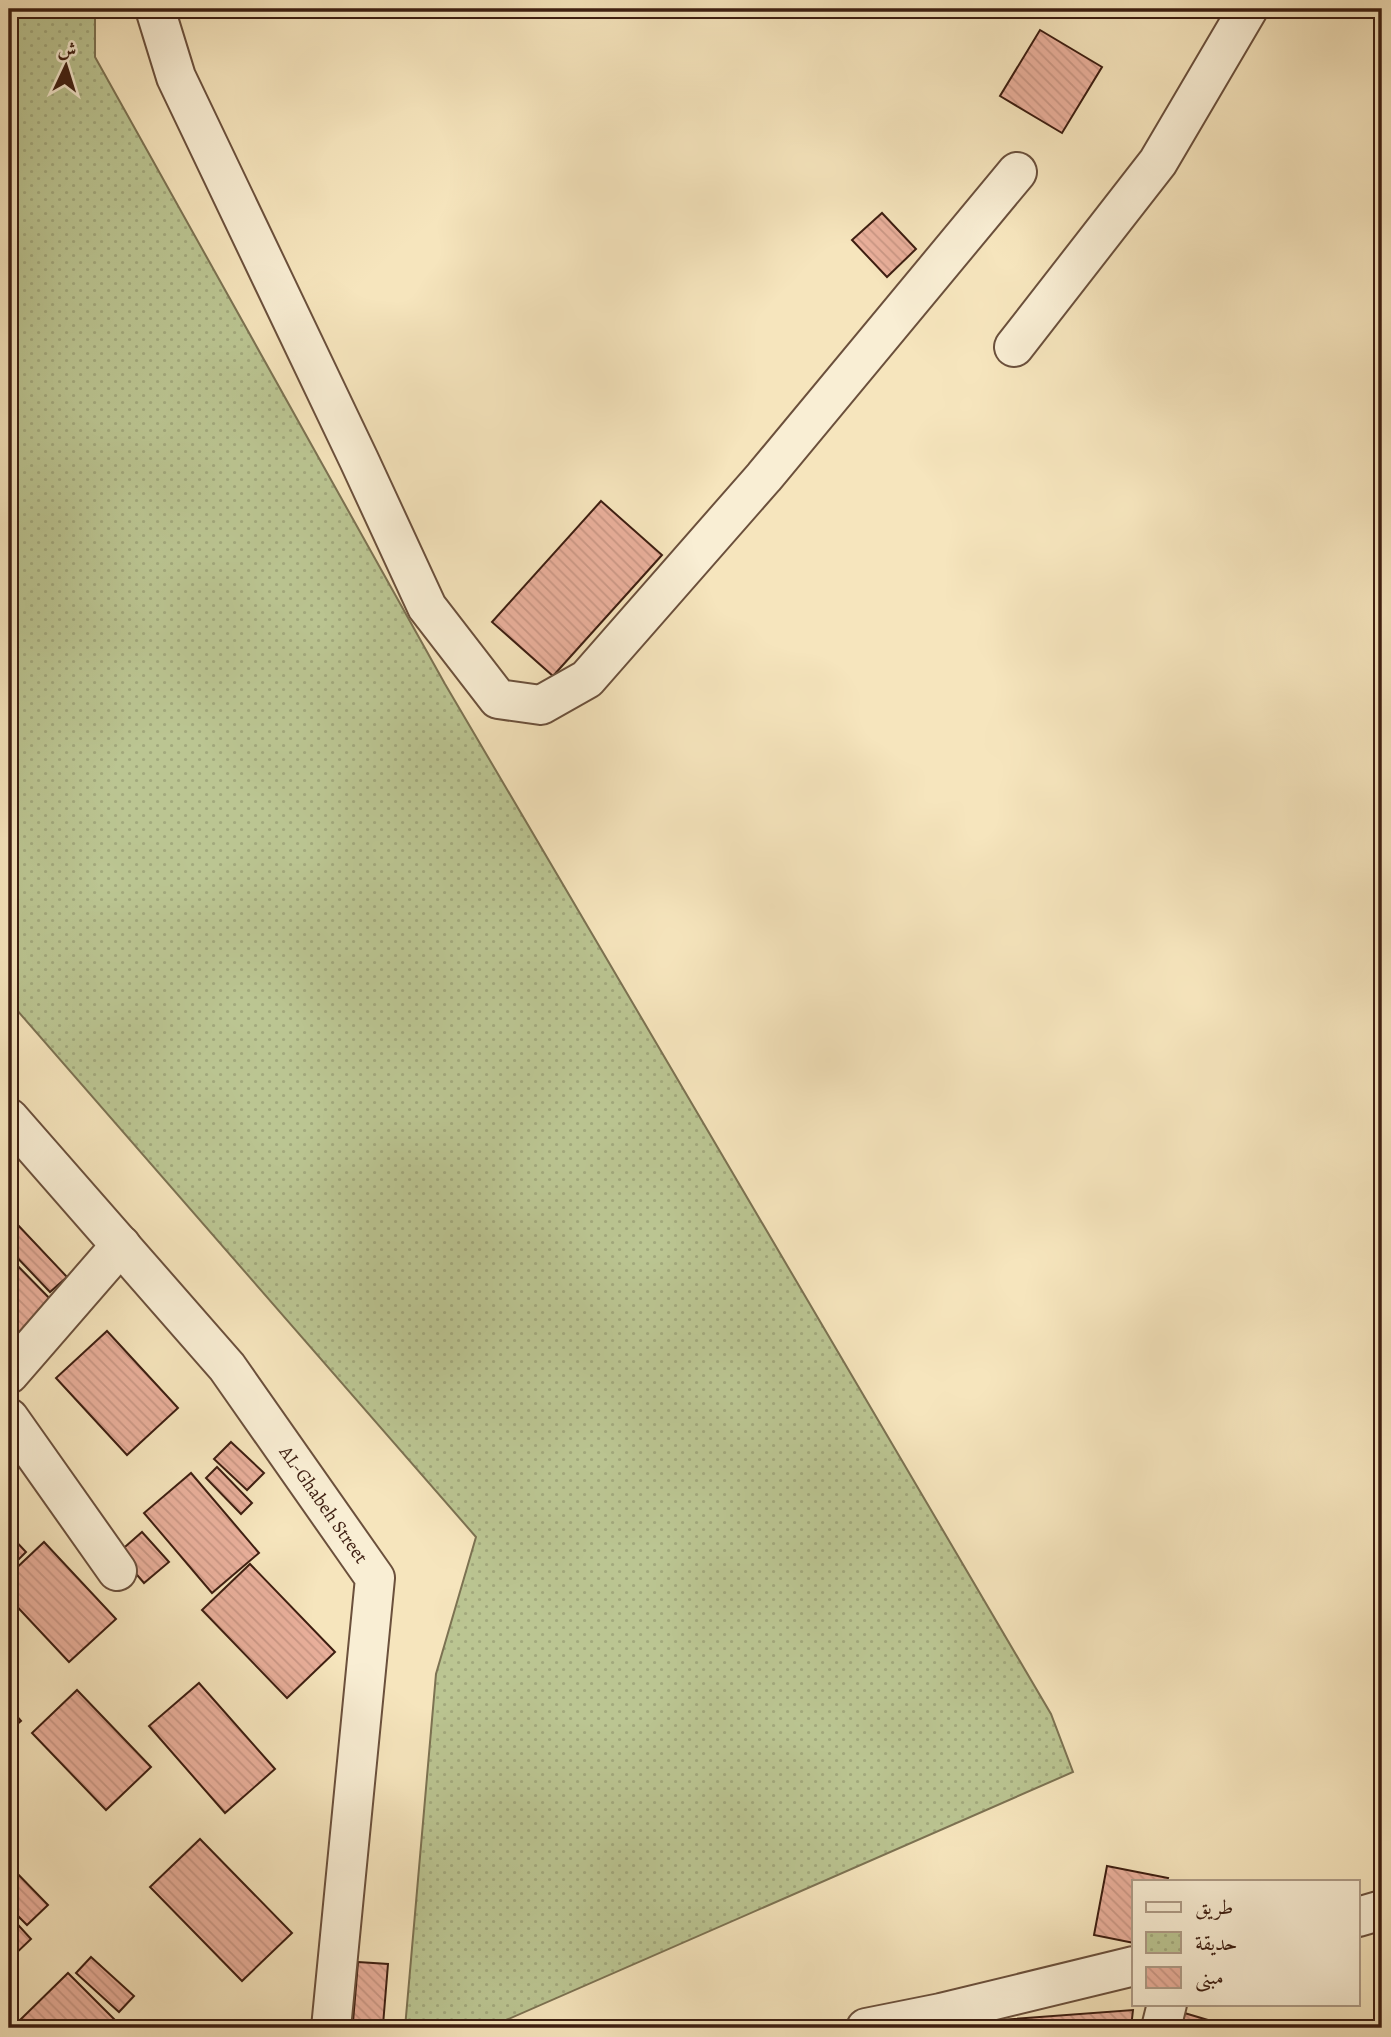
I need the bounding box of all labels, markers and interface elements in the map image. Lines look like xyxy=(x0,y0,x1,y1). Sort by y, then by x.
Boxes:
north arrow xyxy=(32,32,102,102)
text: ش xyxy=(57,36,77,64)
street label: AL-Ghabeh Street xyxy=(273,1440,374,1569)
legend xyxy=(1132,1880,1360,2006)
text: طريق xyxy=(1195,1893,1233,1921)
text: حديقة xyxy=(1195,1929,1238,1957)
text: مبنى xyxy=(1195,1963,1224,1992)

